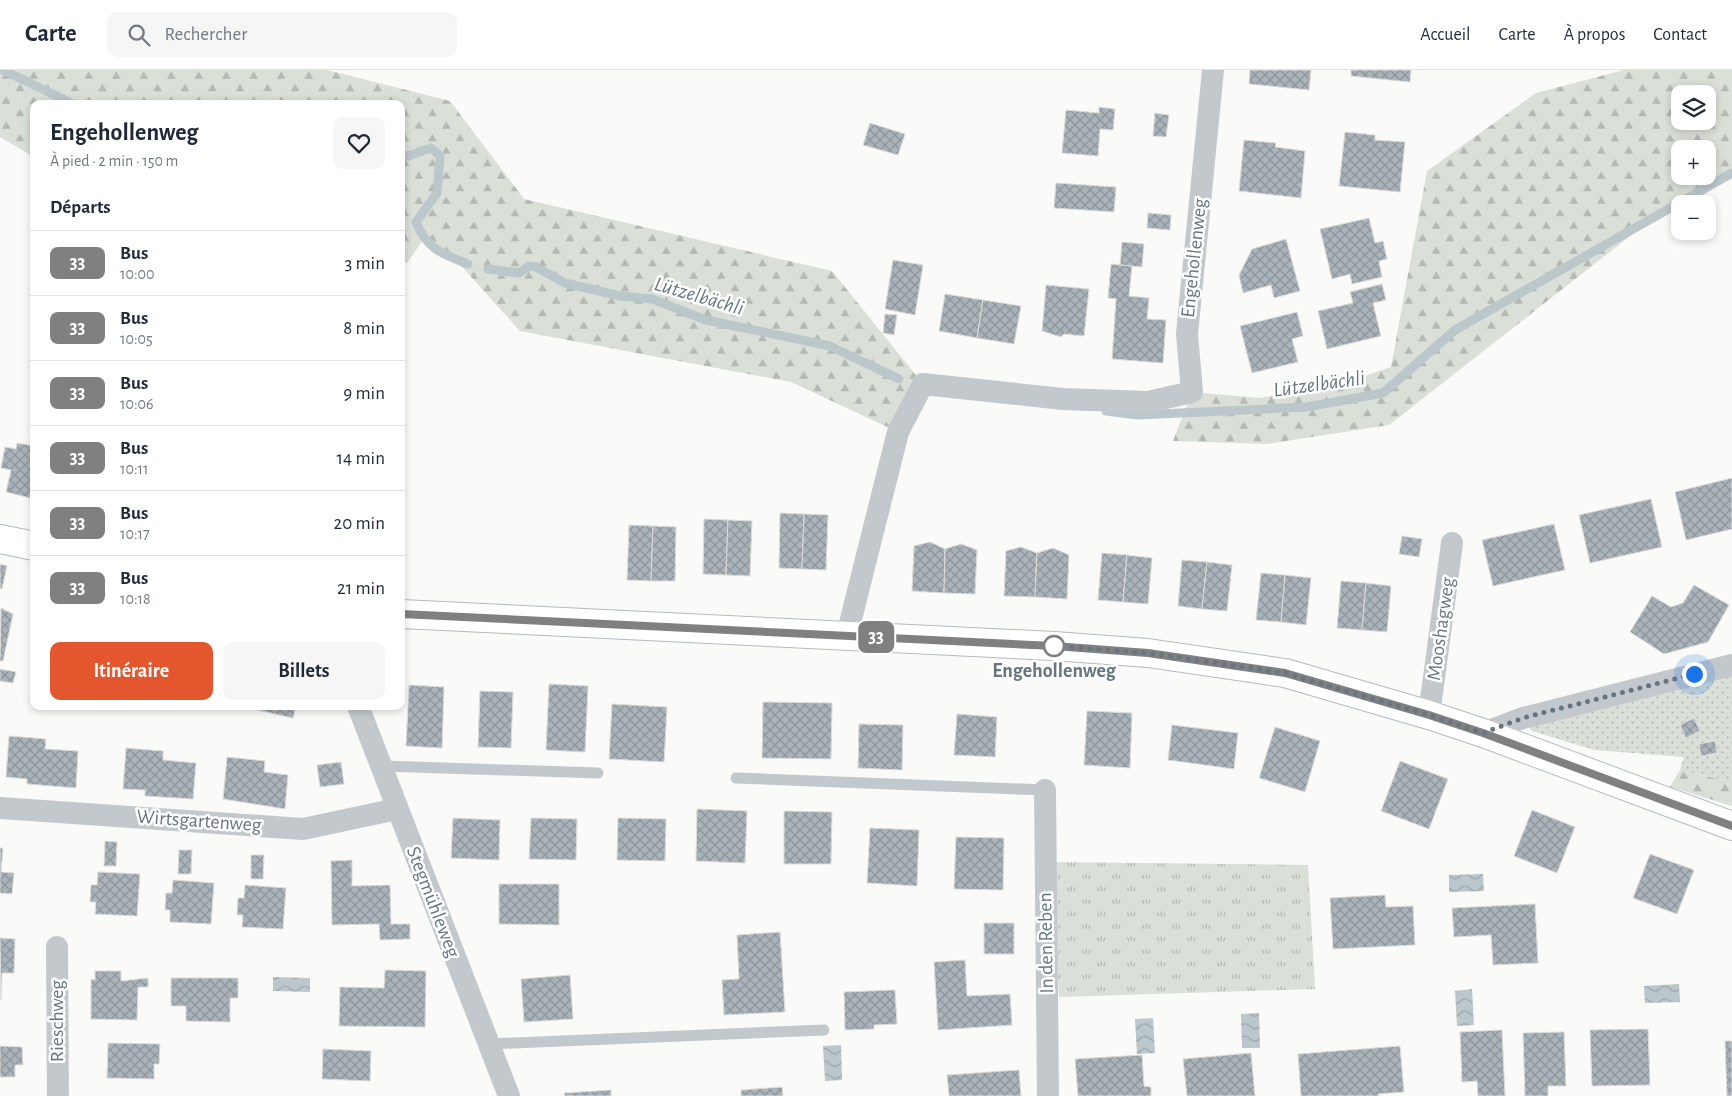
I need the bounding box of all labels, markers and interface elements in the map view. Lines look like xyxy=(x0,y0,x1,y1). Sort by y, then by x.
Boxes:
search box xyxy=(107,12,457,57)
icon: search xyxy=(125,21,153,49)
text: Carte xyxy=(25,22,77,46)
text: Rechercher xyxy=(165,25,247,44)
text: Accueil xyxy=(1420,26,1471,44)
text: Carte xyxy=(1499,26,1536,44)
text: À propos xyxy=(1564,26,1625,44)
text: Contact xyxy=(1653,26,1707,44)
map controls xyxy=(1671,85,1716,240)
button: layers xyxy=(1671,85,1716,130)
button: heart xyxy=(333,117,385,169)
text: Engehollenweg xyxy=(50,121,198,145)
button: + xyxy=(1671,140,1716,185)
text: À pied · 2 min · 150 m xyxy=(50,153,178,169)
button: − xyxy=(1671,195,1716,240)
street label: Engehollenweg xyxy=(1178,197,1210,319)
text: Départs xyxy=(50,198,111,217)
text: Bus xyxy=(120,244,148,263)
text: 33 xyxy=(70,254,85,272)
text: 3 min xyxy=(344,254,385,273)
text: 10:00 xyxy=(120,266,155,282)
water label: Lützelbächli xyxy=(652,273,747,319)
text: Bus xyxy=(120,309,148,328)
text: 33 xyxy=(70,319,85,337)
text: 8 min xyxy=(343,319,385,338)
text: 10:05 xyxy=(120,331,153,347)
water label: Lützelbächli xyxy=(1272,367,1366,401)
text: Bus xyxy=(120,374,148,393)
text: 33 xyxy=(70,384,85,402)
text: 9 min xyxy=(343,384,385,403)
text: 10:06 xyxy=(120,396,154,412)
text: Bus xyxy=(120,439,148,458)
text: 33 xyxy=(70,449,85,467)
text: 14 min xyxy=(337,449,385,468)
text: 10:11 xyxy=(120,461,149,477)
text: Bus xyxy=(120,504,148,523)
text: 33 xyxy=(70,514,85,532)
text: 20 min xyxy=(334,514,385,533)
text: 10:17 xyxy=(120,526,150,542)
text: Bus xyxy=(120,569,148,588)
street label: Mooshagweg xyxy=(1424,576,1458,682)
text: 33 xyxy=(70,579,85,597)
text: 21 min xyxy=(337,579,385,598)
text: 10:18 xyxy=(120,591,151,607)
line badge: 33 xyxy=(854,621,898,653)
text: 33 xyxy=(868,628,884,646)
marker: Engehollenweg xyxy=(1043,635,1065,657)
button: Itinéraire xyxy=(50,642,213,700)
button: Billets xyxy=(223,642,385,700)
place label: Engehollenweg xyxy=(992,661,1117,681)
your location xyxy=(1682,662,1707,687)
street label: Wirtsgartenweg xyxy=(136,807,262,835)
street label: Stegmühleweg xyxy=(403,844,463,960)
street label: In den Reben xyxy=(1035,892,1057,994)
street label: Rieschweg xyxy=(47,980,67,1062)

